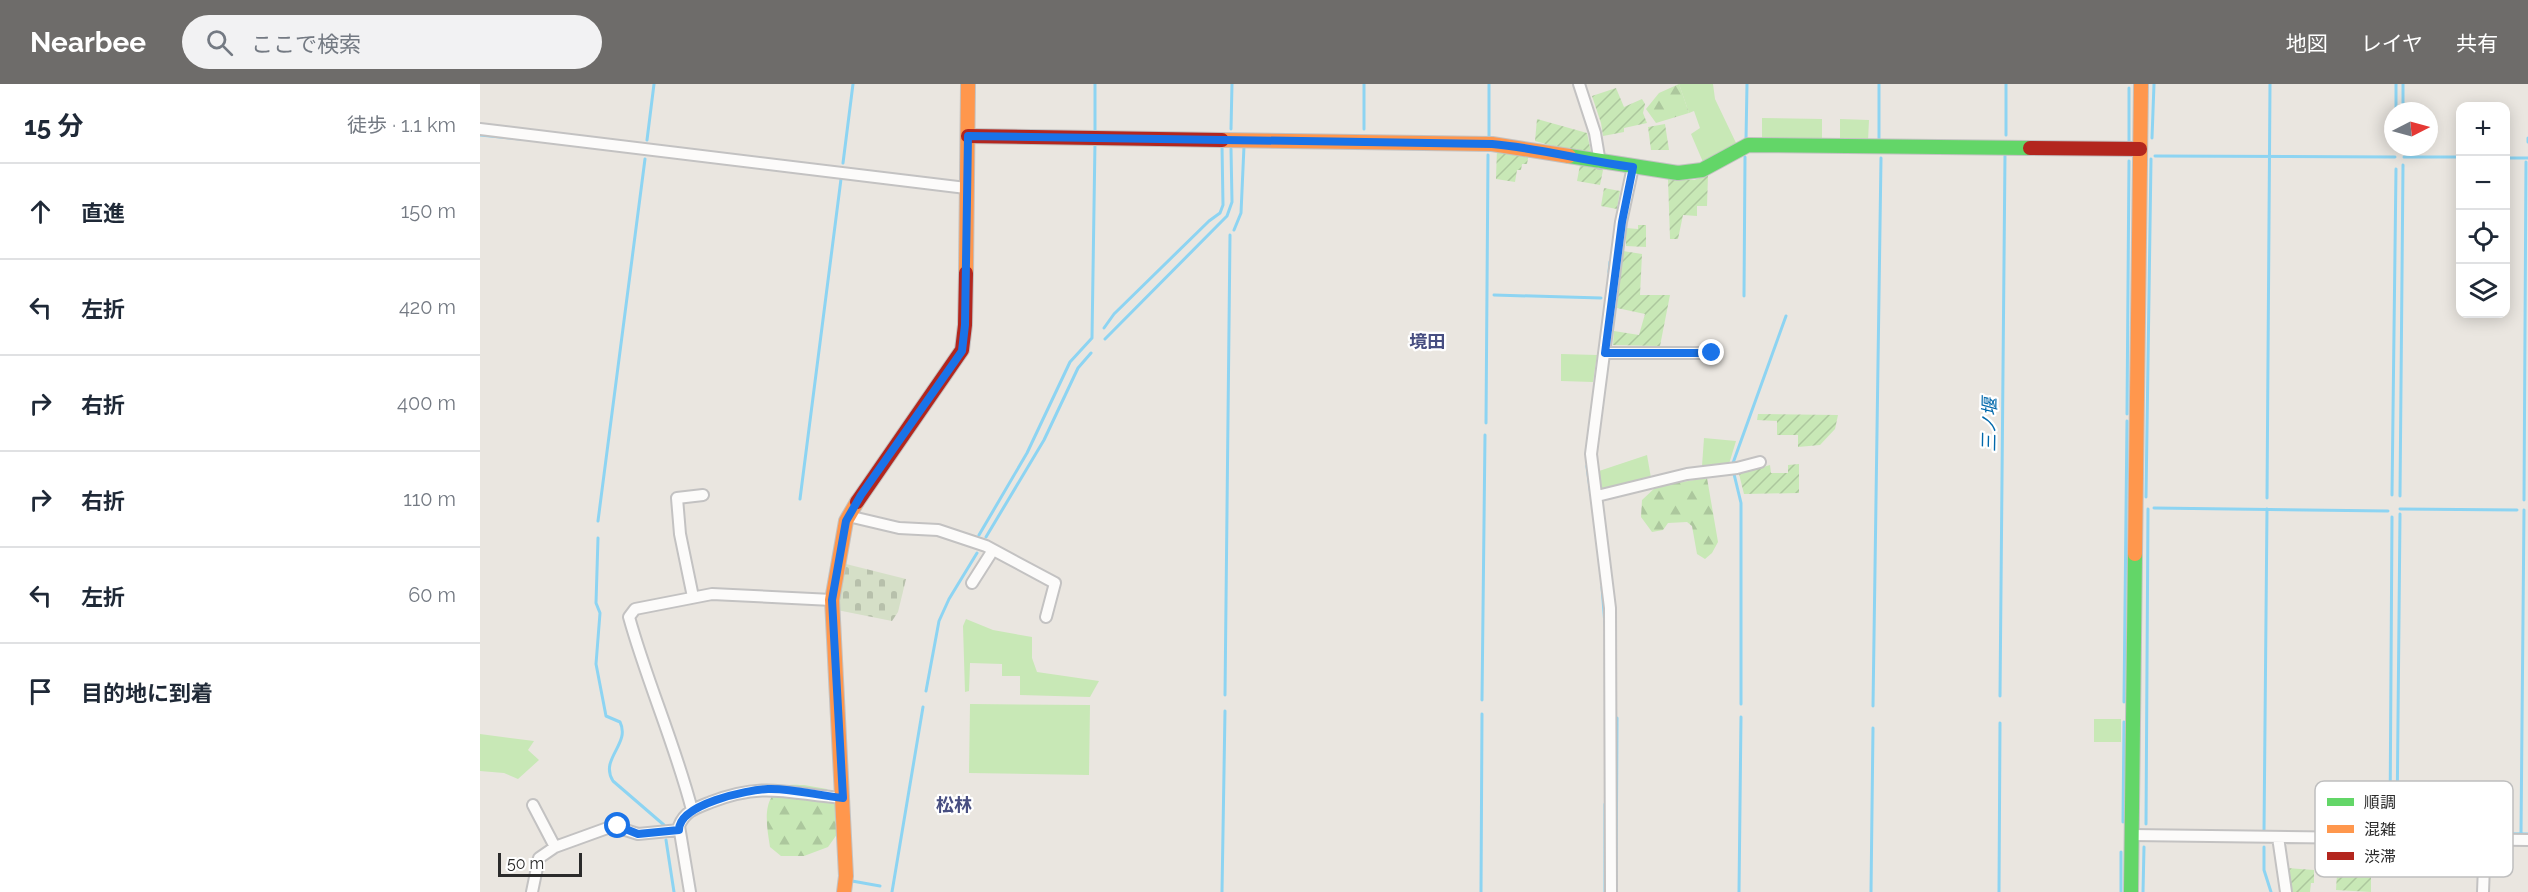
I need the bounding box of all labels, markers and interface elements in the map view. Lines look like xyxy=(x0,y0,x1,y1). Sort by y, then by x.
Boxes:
search box xyxy=(182,15,602,69)
text: Nearbee xyxy=(30,26,146,59)
icon: search xyxy=(203,26,236,59)
text: ここで検索 xyxy=(251,31,361,57)
text: 地図 xyxy=(2286,31,2328,56)
text: レイヤ xyxy=(2361,31,2423,56)
text: 共有 xyxy=(2456,31,2498,56)
north arrow xyxy=(2384,102,2438,156)
map controls xyxy=(2456,102,2510,318)
button: + xyxy=(2456,102,2510,156)
text: 15 分 xyxy=(24,111,84,141)
text: 徒歩 · 1.1 km xyxy=(347,113,456,137)
button: − xyxy=(2456,156,2510,210)
icon: ahead xyxy=(24,195,57,228)
text: 150 m xyxy=(401,199,456,223)
text: 直進 xyxy=(81,200,125,226)
button: locate xyxy=(2456,210,2510,264)
button: layers xyxy=(2456,264,2510,318)
icon: left xyxy=(24,291,57,324)
text: 420 m xyxy=(399,295,456,319)
text: 左折 xyxy=(81,296,125,322)
district label: 境田 xyxy=(1409,331,1445,352)
route end xyxy=(1698,339,1724,365)
icon: right xyxy=(24,387,57,420)
text: 400 m xyxy=(397,391,456,415)
text: 右折 xyxy=(81,392,125,418)
water label: 三ノ堰 xyxy=(1978,395,2000,452)
icon: right xyxy=(24,483,57,516)
text: 110 m xyxy=(403,487,456,511)
text: 右折 xyxy=(81,488,125,514)
icon: left xyxy=(24,579,57,612)
text: 60 m xyxy=(408,583,456,607)
text: 左折 xyxy=(81,584,125,610)
icon: arrive xyxy=(24,675,57,708)
text: 目的地に到着 xyxy=(81,680,213,706)
legend xyxy=(2315,781,2513,877)
text: 順調 xyxy=(2364,793,2396,812)
district label: 松林 xyxy=(936,794,972,815)
route start xyxy=(604,812,630,838)
text: 混雑 xyxy=(2364,820,2396,839)
text: 渋滞 xyxy=(2364,847,2396,866)
scale bar xyxy=(498,850,582,878)
text: 50 m xyxy=(507,854,544,873)

